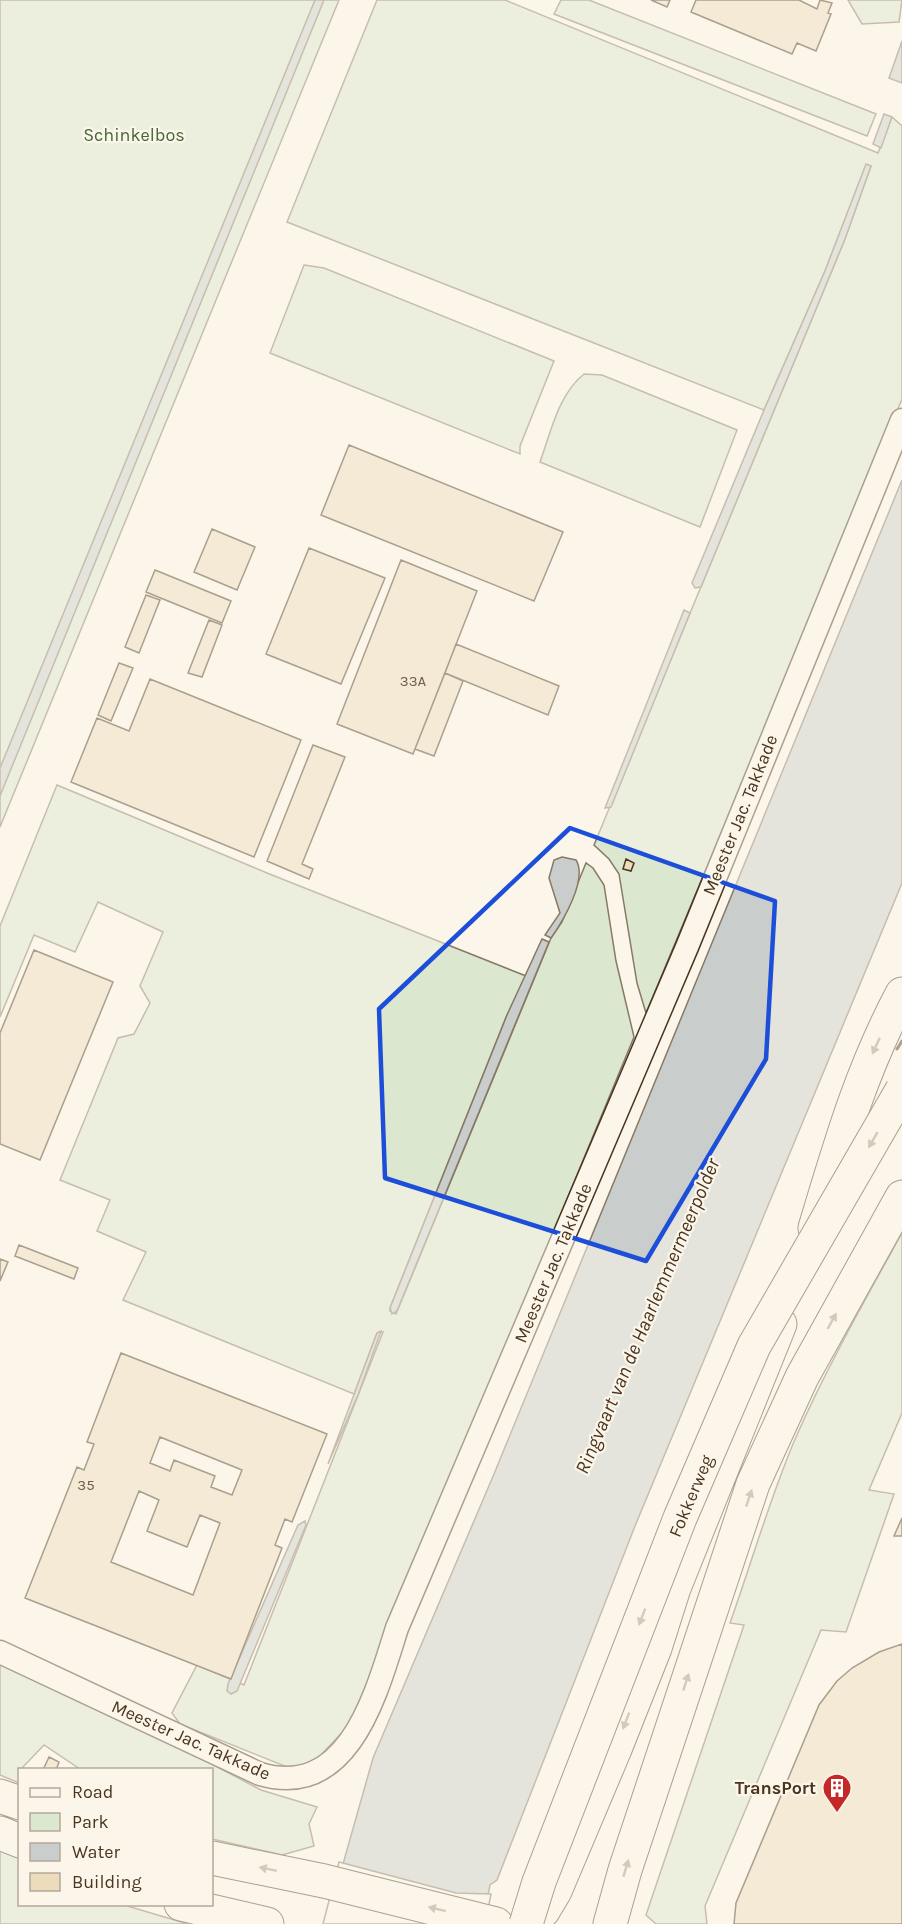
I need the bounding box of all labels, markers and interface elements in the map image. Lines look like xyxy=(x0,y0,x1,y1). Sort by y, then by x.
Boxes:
park label: Schinkelbos xyxy=(83,124,185,146)
house number: 33A xyxy=(400,672,427,690)
street label: Meester Jac. Takkade xyxy=(698,731,782,899)
one-way arrow xyxy=(871,1038,880,1055)
one-way arrow xyxy=(867,1132,878,1148)
water label: Ringvaart van de Haarlemmermeerpolder xyxy=(570,1154,725,1478)
street label: Meester Jac. Takkade xyxy=(509,1180,597,1346)
one-way arrow xyxy=(827,1312,837,1329)
street label: Fokkerweg xyxy=(664,1452,718,1540)
house number: 35 xyxy=(77,1476,95,1494)
one-way arrow xyxy=(744,1489,754,1507)
one-way arrow xyxy=(637,1608,646,1626)
one-way arrow xyxy=(682,1673,692,1691)
street label: Meester Jac. Takkade xyxy=(108,1695,274,1785)
one-way arrow xyxy=(621,1713,631,1731)
legend xyxy=(18,1768,213,1906)
building icon: TransPort xyxy=(821,1772,853,1814)
place label: TransPort xyxy=(735,1777,816,1799)
text: Road xyxy=(72,1781,113,1803)
text: Park xyxy=(72,1811,109,1833)
text: Water xyxy=(72,1841,120,1863)
one-way arrow xyxy=(622,1859,631,1877)
one-way arrow xyxy=(258,1864,277,1874)
text: Building xyxy=(72,1871,142,1893)
one-way arrow xyxy=(428,1904,446,1914)

